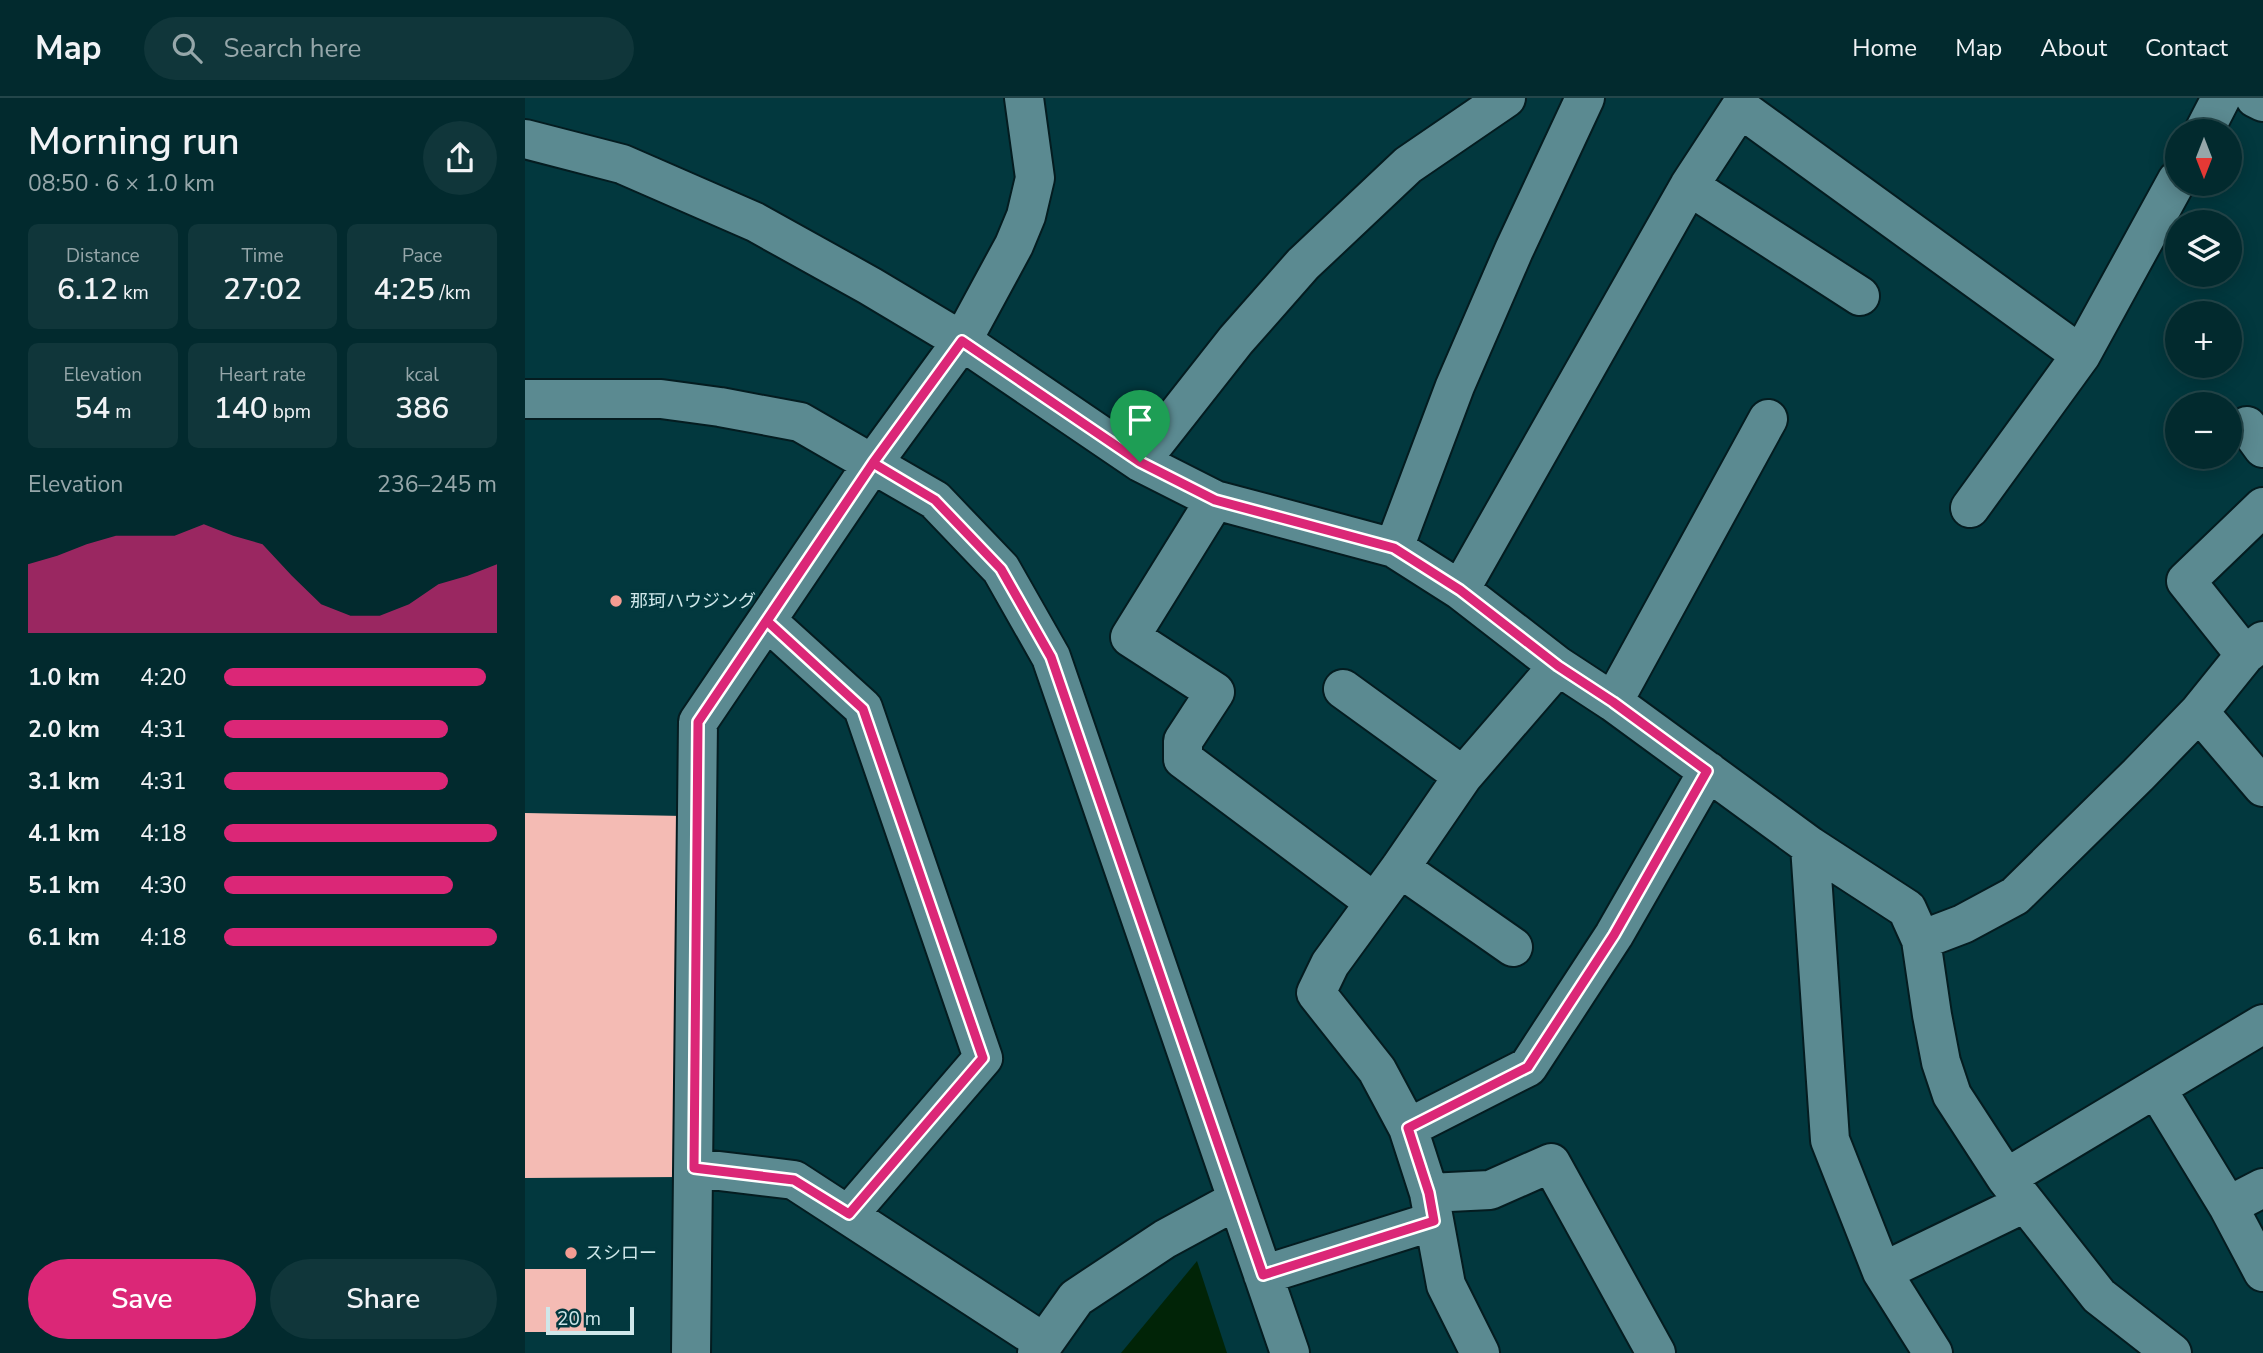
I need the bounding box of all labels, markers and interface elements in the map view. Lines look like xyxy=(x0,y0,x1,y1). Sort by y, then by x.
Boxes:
search box xyxy=(144,17,634,80)
text: Map xyxy=(35,26,102,71)
icon: search xyxy=(168,29,206,67)
text: Search here xyxy=(224,31,361,66)
text: Home xyxy=(1852,32,1917,64)
text: Map xyxy=(1955,32,2002,64)
text: About xyxy=(2040,32,2107,64)
text: Contact xyxy=(2145,32,2228,64)
text: Morning run xyxy=(28,116,240,167)
north arrow xyxy=(2165,119,2242,196)
map controls xyxy=(2165,119,2242,469)
button: share xyxy=(423,121,497,195)
text: 08:50 · 6 × 1.0 km xyxy=(28,168,215,199)
button: layers xyxy=(2165,210,2242,287)
text: Distance xyxy=(66,243,140,269)
text: Time xyxy=(241,243,284,269)
text: Pace xyxy=(402,243,442,269)
text: 6.12 xyxy=(57,269,118,310)
text: 27:02 xyxy=(223,269,302,310)
text: 4:25 xyxy=(374,269,435,310)
text: km xyxy=(118,280,149,306)
text: /km xyxy=(435,280,471,306)
button: + xyxy=(2165,301,2242,378)
text: Elevation xyxy=(63,362,142,388)
text: Heart rate xyxy=(219,362,306,388)
text: kcal xyxy=(405,362,439,388)
text: 54 xyxy=(74,388,110,429)
text: 140 xyxy=(214,388,268,429)
text: 386 xyxy=(395,388,449,429)
pin xyxy=(1110,390,1170,462)
button: − xyxy=(2165,392,2242,469)
text: m xyxy=(110,399,131,425)
text: bpm xyxy=(268,399,311,425)
icon: arrive xyxy=(1121,401,1159,439)
text: Elevation xyxy=(28,469,123,500)
text: 236–245 m xyxy=(377,469,497,500)
place label: 那珂ハウジング xyxy=(630,589,756,613)
marker: 那珂ハウジング xyxy=(608,593,624,609)
text: 1.0 km xyxy=(28,662,100,693)
text: 4:20 xyxy=(140,662,187,693)
text: 2.0 km xyxy=(28,714,100,745)
text: 4:31 xyxy=(140,714,187,745)
text: 3.1 km xyxy=(28,766,100,797)
text: 4:31 xyxy=(140,766,187,797)
text: 4.1 km xyxy=(28,818,100,849)
text: 4:18 xyxy=(140,818,187,849)
text: 5.1 km xyxy=(28,870,100,901)
text: 4:30 xyxy=(140,870,187,901)
text: 6.1 km xyxy=(28,922,100,953)
text: 4:18 xyxy=(140,922,187,953)
place label: スシロー xyxy=(585,1241,657,1265)
marker: スシロー xyxy=(563,1245,579,1261)
button: Save xyxy=(28,1259,256,1339)
button: Share xyxy=(270,1259,497,1339)
scale bar xyxy=(546,1304,633,1336)
text: 20 m xyxy=(557,1306,601,1332)

